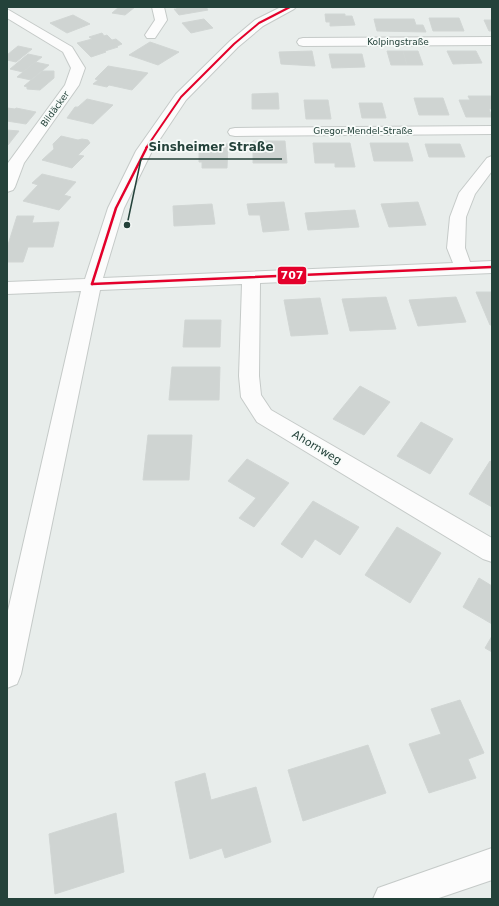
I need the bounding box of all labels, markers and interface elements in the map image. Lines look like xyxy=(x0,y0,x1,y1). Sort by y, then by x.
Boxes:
street label: Kolpingstraße xyxy=(367,37,429,47)
street label: Bildäcker xyxy=(39,89,71,129)
street label: Gregor-Mendel-Straße xyxy=(313,126,413,136)
callout: Sinsheimer Straße xyxy=(141,135,282,159)
text: Sinsheimer Straße xyxy=(148,140,274,154)
line badge: 707 xyxy=(277,266,307,285)
text: 707 xyxy=(281,269,303,282)
street label: Ahornweg xyxy=(290,428,344,467)

